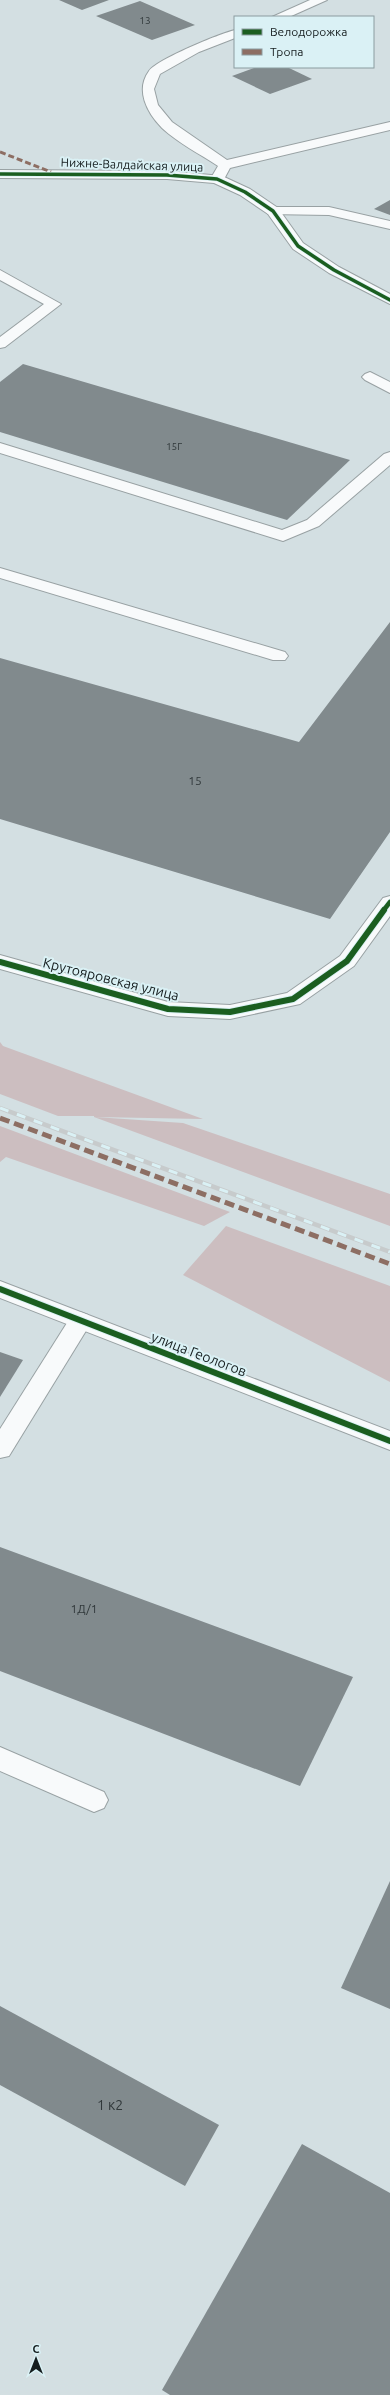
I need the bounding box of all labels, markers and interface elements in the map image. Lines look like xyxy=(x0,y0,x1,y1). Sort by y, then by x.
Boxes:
house number: 13 xyxy=(139,15,151,26)
legend xyxy=(234,16,374,68)
text: Велодорожка xyxy=(270,25,347,38)
text: Тропа xyxy=(270,45,303,58)
street label: Нижне-Валдайская улица xyxy=(60,156,204,173)
house number: 15Г xyxy=(166,441,182,452)
house number: 15 xyxy=(188,774,202,787)
street label: Крутояровская улица xyxy=(41,954,181,1004)
street label: улица Геологов xyxy=(149,1328,249,1380)
house number: 1Д/1 xyxy=(71,1602,97,1615)
house number: 1 к2 xyxy=(97,2097,123,2113)
north arrow xyxy=(16,2339,56,2379)
text: С xyxy=(32,2343,40,2355)

